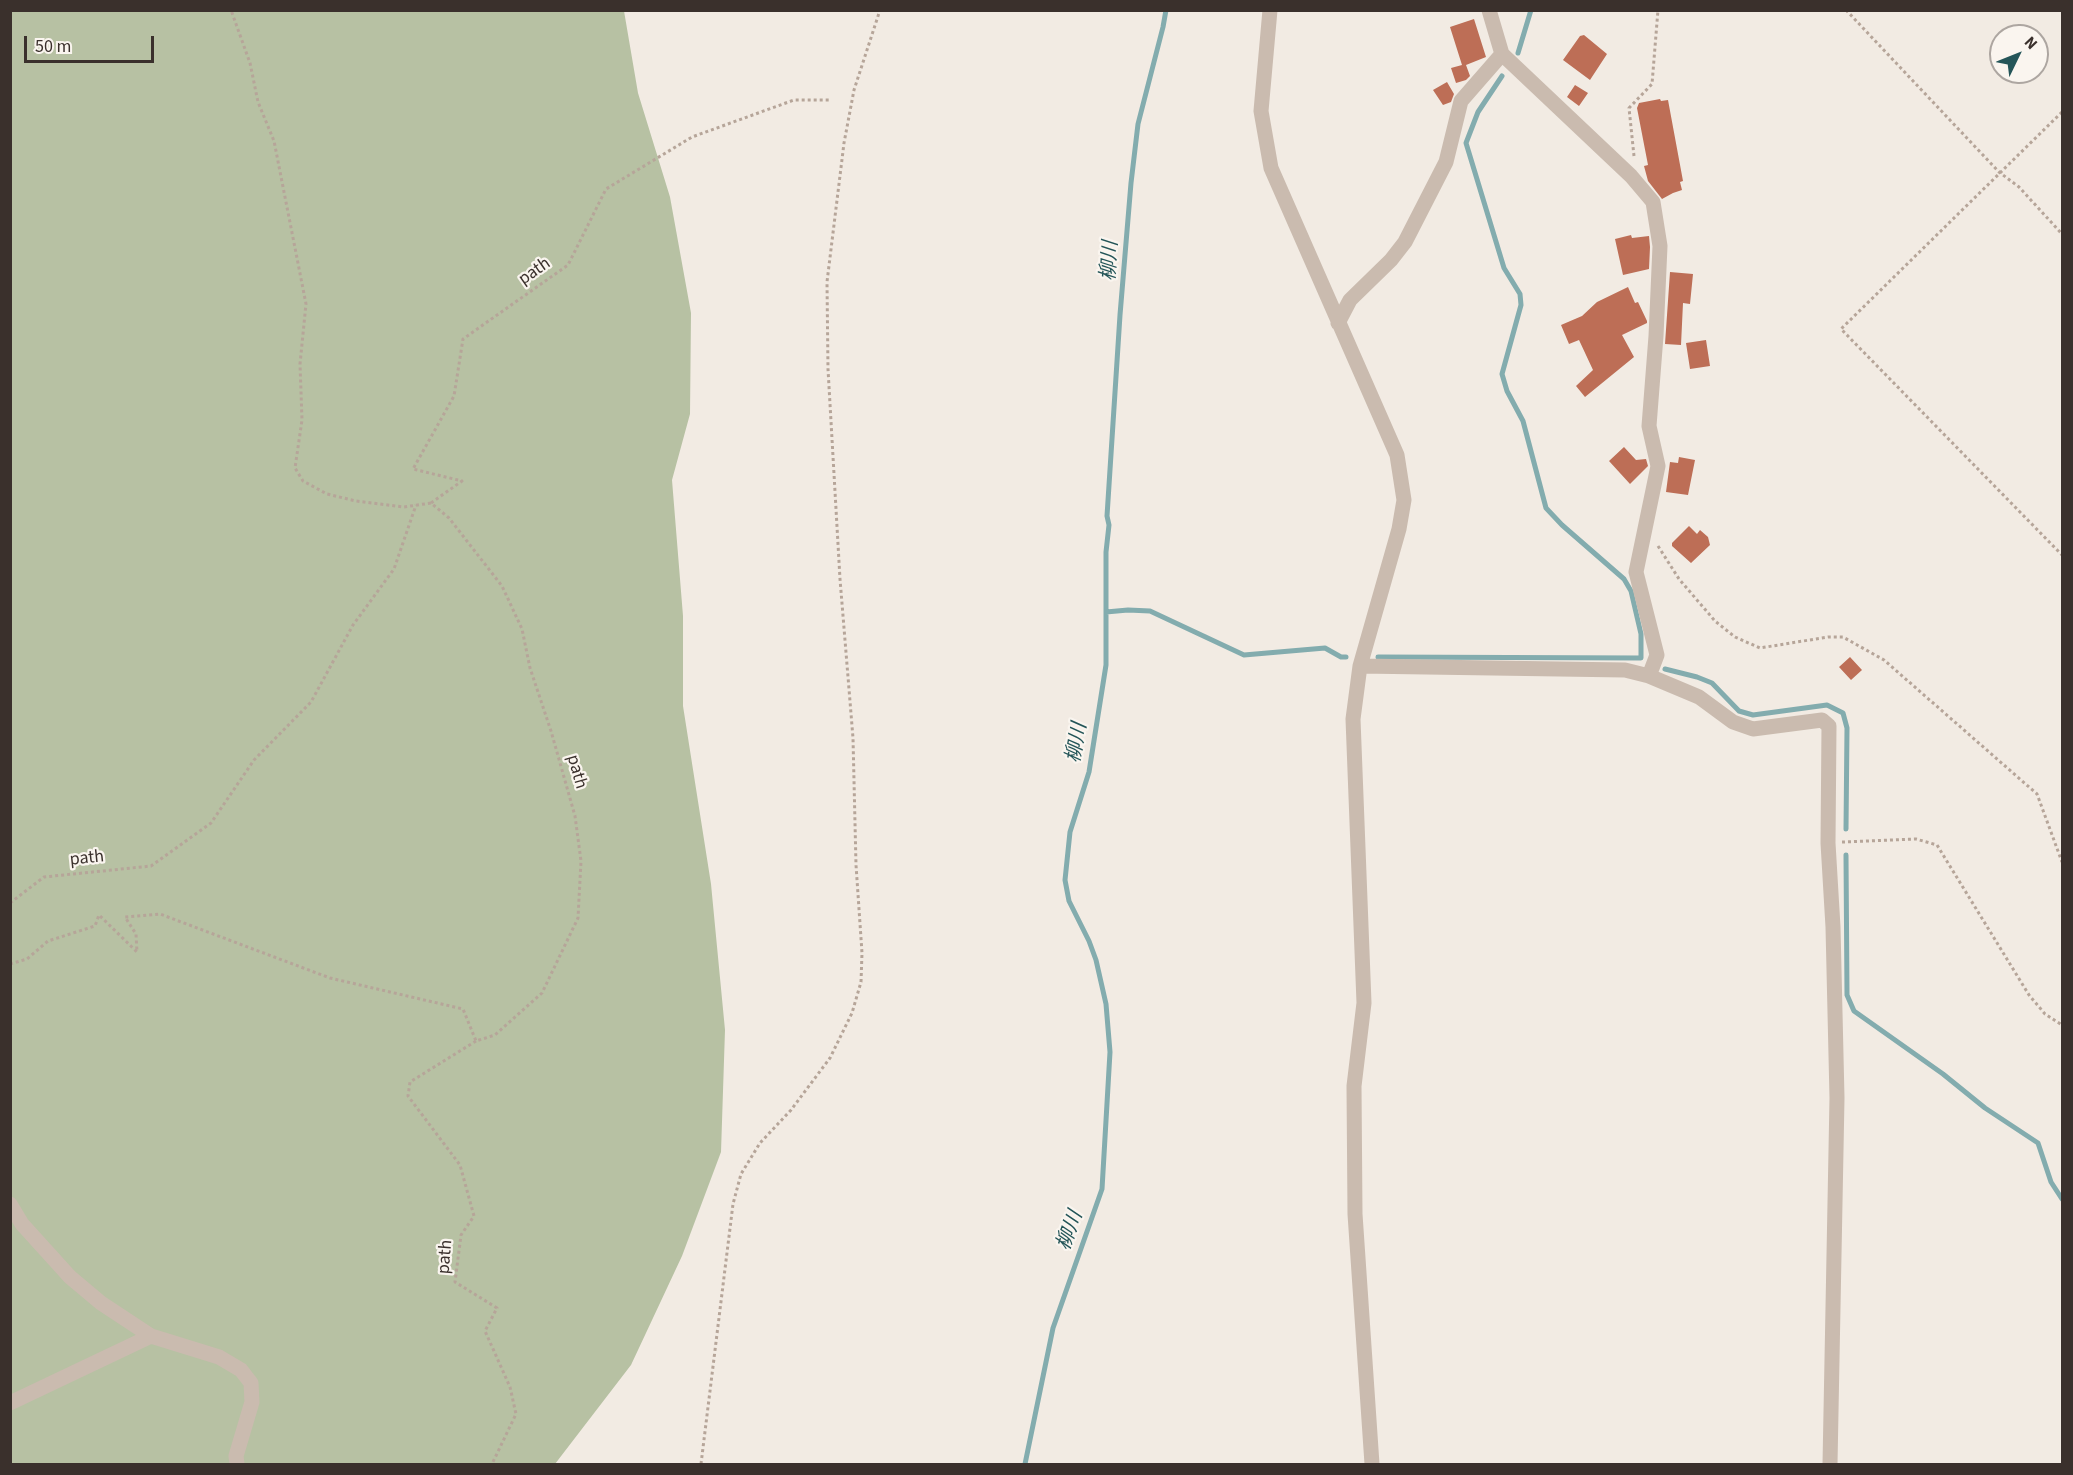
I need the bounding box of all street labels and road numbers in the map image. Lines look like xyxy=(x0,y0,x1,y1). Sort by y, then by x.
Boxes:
street label: path xyxy=(515,253,555,291)
street label: path xyxy=(561,752,591,792)
street label: path xyxy=(69,846,105,872)
street label: path xyxy=(434,1239,458,1275)

